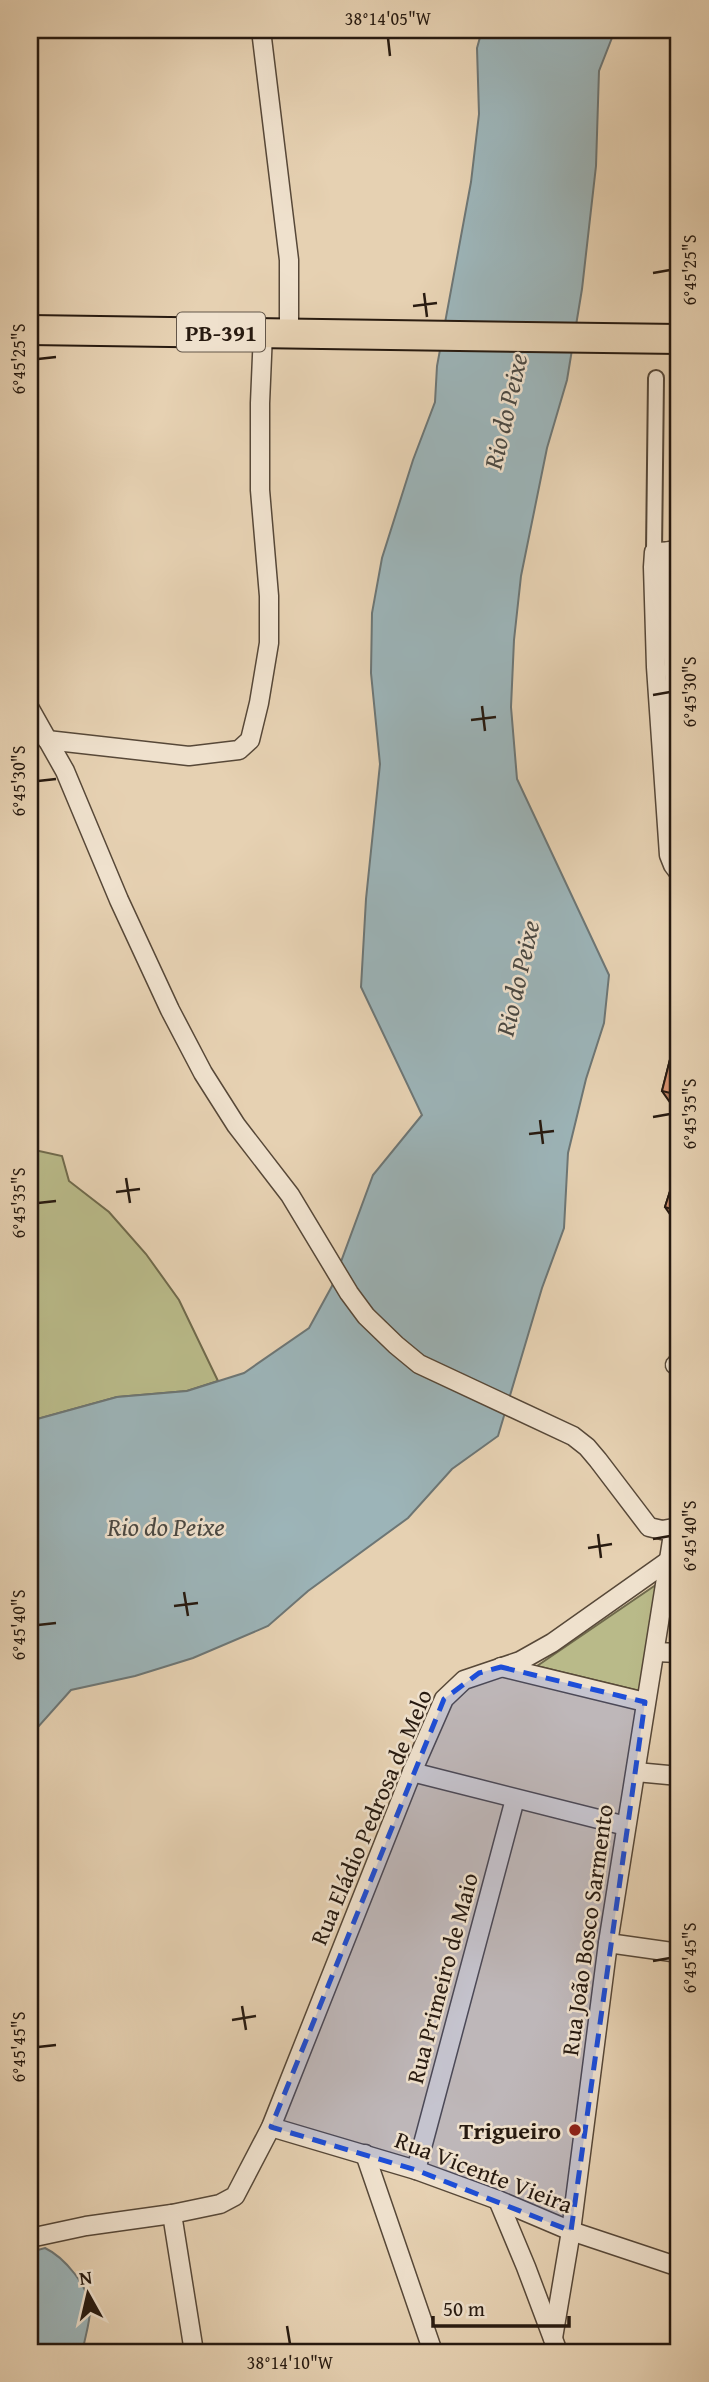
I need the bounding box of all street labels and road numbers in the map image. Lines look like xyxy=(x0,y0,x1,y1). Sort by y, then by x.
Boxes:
road number: PB-391 xyxy=(177,312,265,352)
street label: Rua Eládio Pedrosa de Melo xyxy=(301,1684,441,1950)
street label: Rua João Bosco Sarmento xyxy=(552,1802,622,2058)
street label: Rua Primeiro de Maio xyxy=(397,1869,487,2087)
street label: Rua Vicente Vieira xyxy=(390,2122,579,2222)

